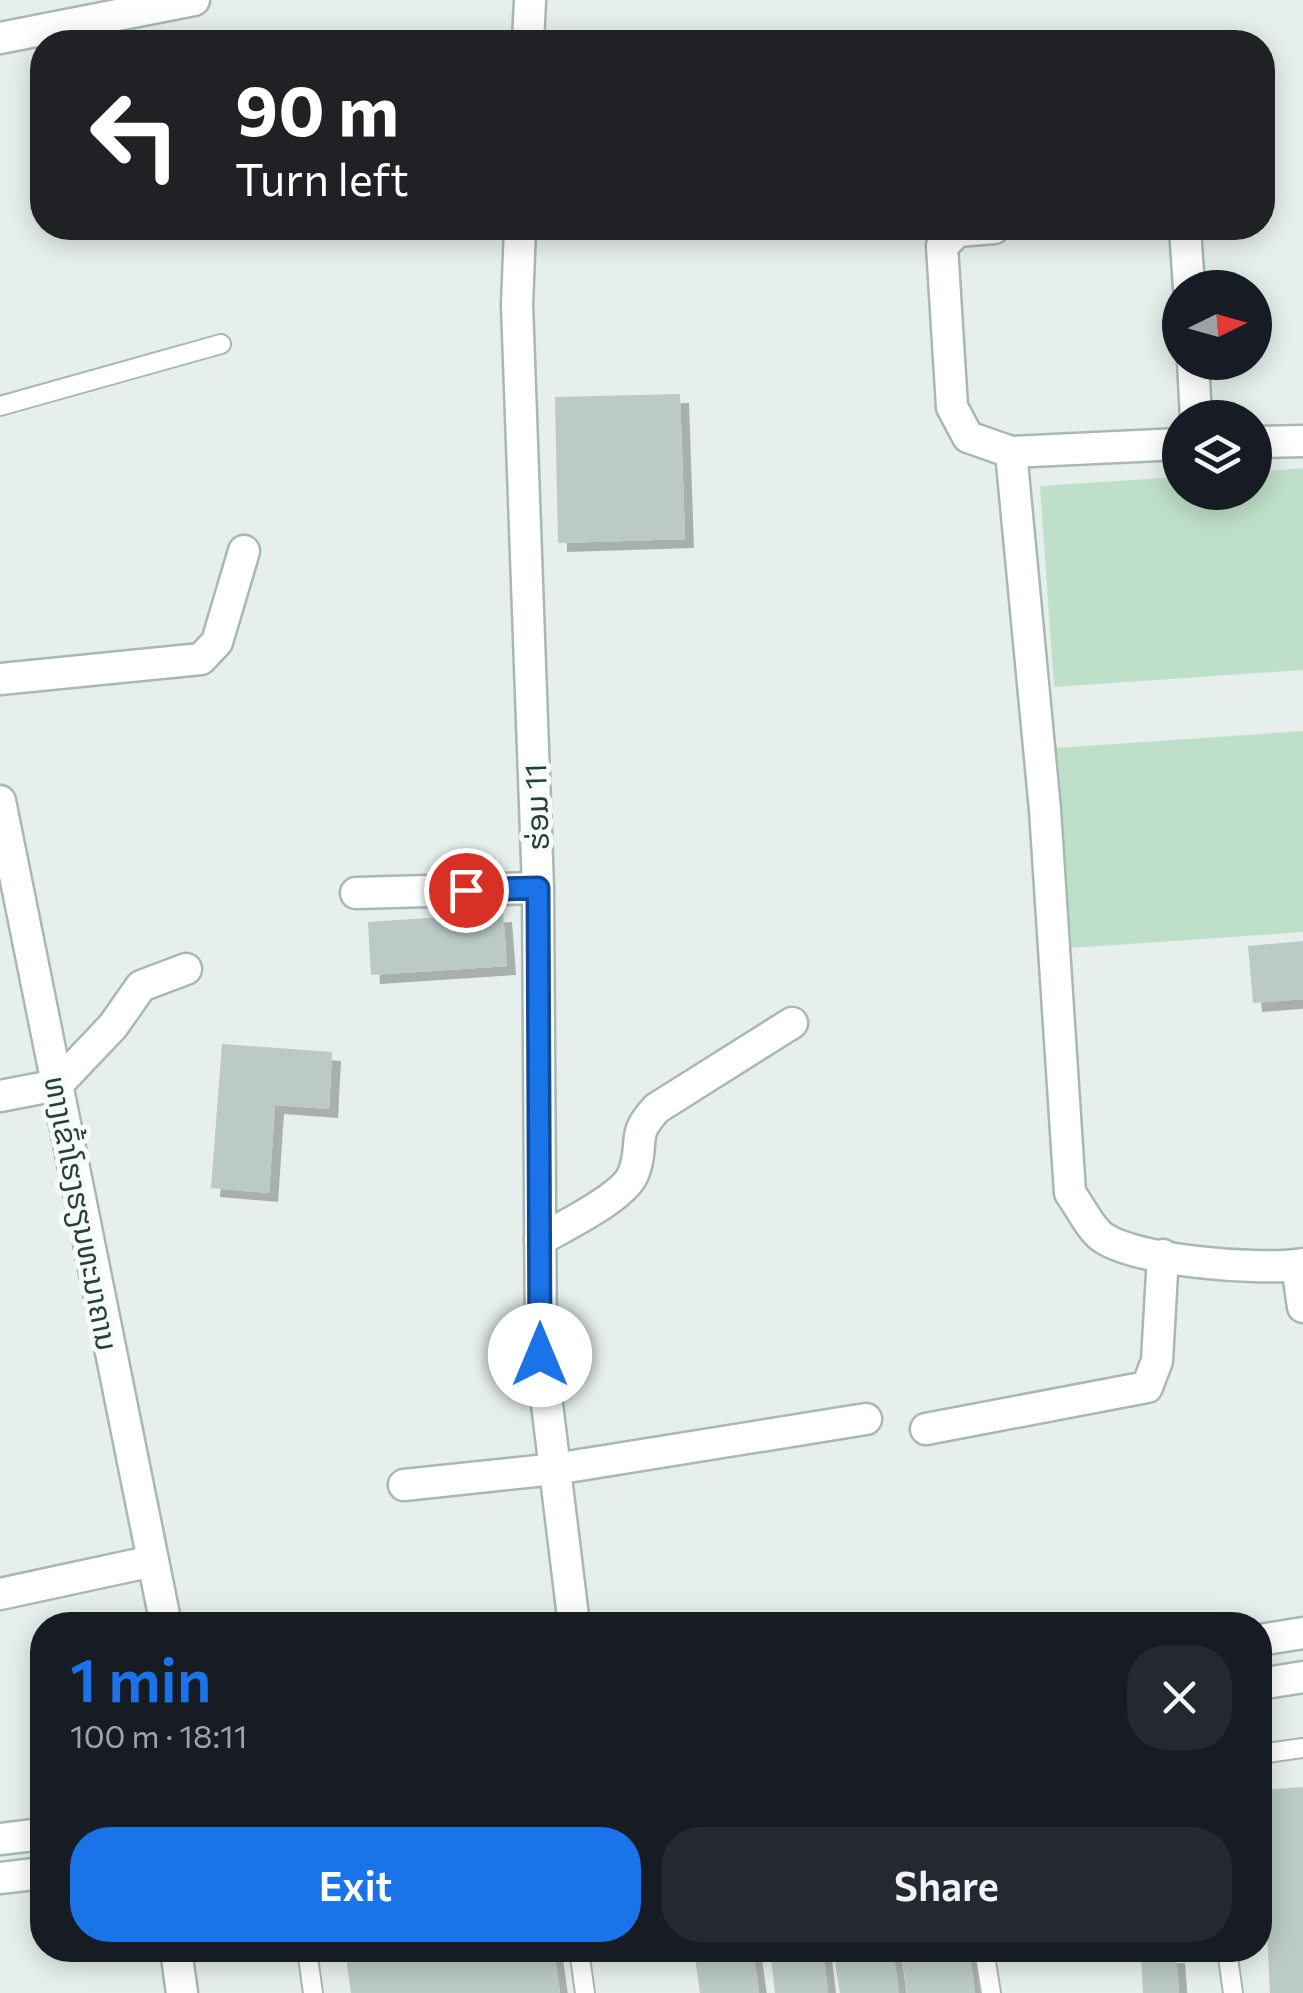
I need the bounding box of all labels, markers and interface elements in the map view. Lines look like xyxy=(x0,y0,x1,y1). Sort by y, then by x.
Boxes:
text: 90 m xyxy=(235,65,399,150)
icon: left xyxy=(70,70,200,200)
text: Turn left xyxy=(235,150,409,205)
north arrow xyxy=(1162,270,1272,380)
map controls xyxy=(1162,270,1272,510)
button: layers xyxy=(1162,400,1272,510)
street label: ຮ່ອມ 11 xyxy=(515,763,555,851)
pin xyxy=(424,848,509,933)
icon: arrive xyxy=(439,863,494,918)
street label: ທາງເຂົ້າໂຮງຮຽນທະນາຄານ xyxy=(36,1072,129,1354)
position arrow xyxy=(488,1303,592,1407)
text: 1 min xyxy=(70,1641,211,1714)
button: close xyxy=(1127,1645,1232,1750)
text: 100 m · 18:11 xyxy=(70,1715,247,1755)
button: Exit xyxy=(70,1827,641,1942)
button: Share xyxy=(661,1827,1232,1942)

